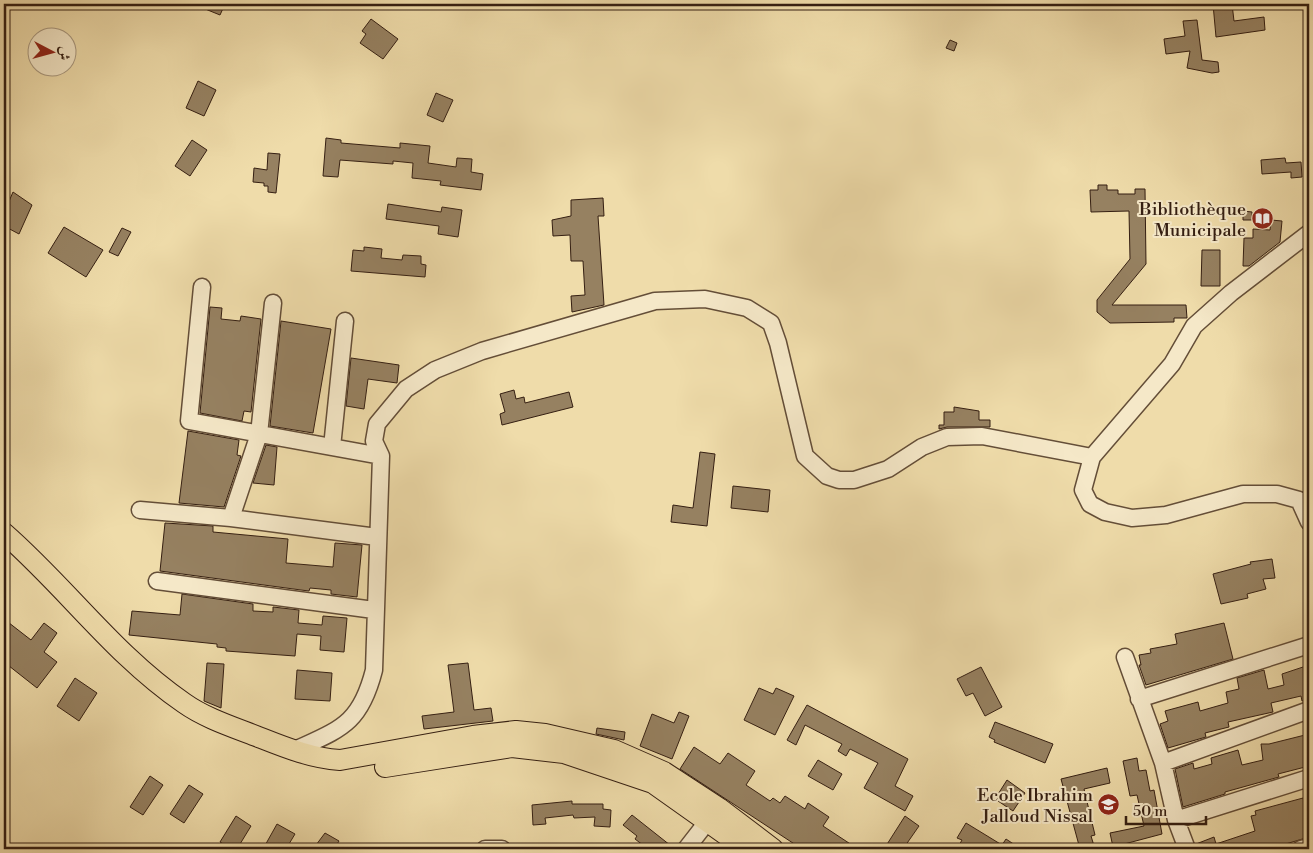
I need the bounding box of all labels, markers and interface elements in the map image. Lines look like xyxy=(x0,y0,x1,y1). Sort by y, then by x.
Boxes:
north arrow xyxy=(28,28,78,78)
text: ش xyxy=(54,45,74,61)
place label: Bibliothèque Municipale xyxy=(1138,198,1246,242)
library icon: Bibliothèque Municipale xyxy=(1250,207,1274,231)
place label: Ecole Ibrahim Jalloud Nissal xyxy=(977,784,1094,828)
school or university icon: Ecole Ibrahim Jalloud Nissal xyxy=(1097,793,1121,817)
scale bar xyxy=(1126,793,1206,825)
text: 50 m xyxy=(1133,802,1167,821)

